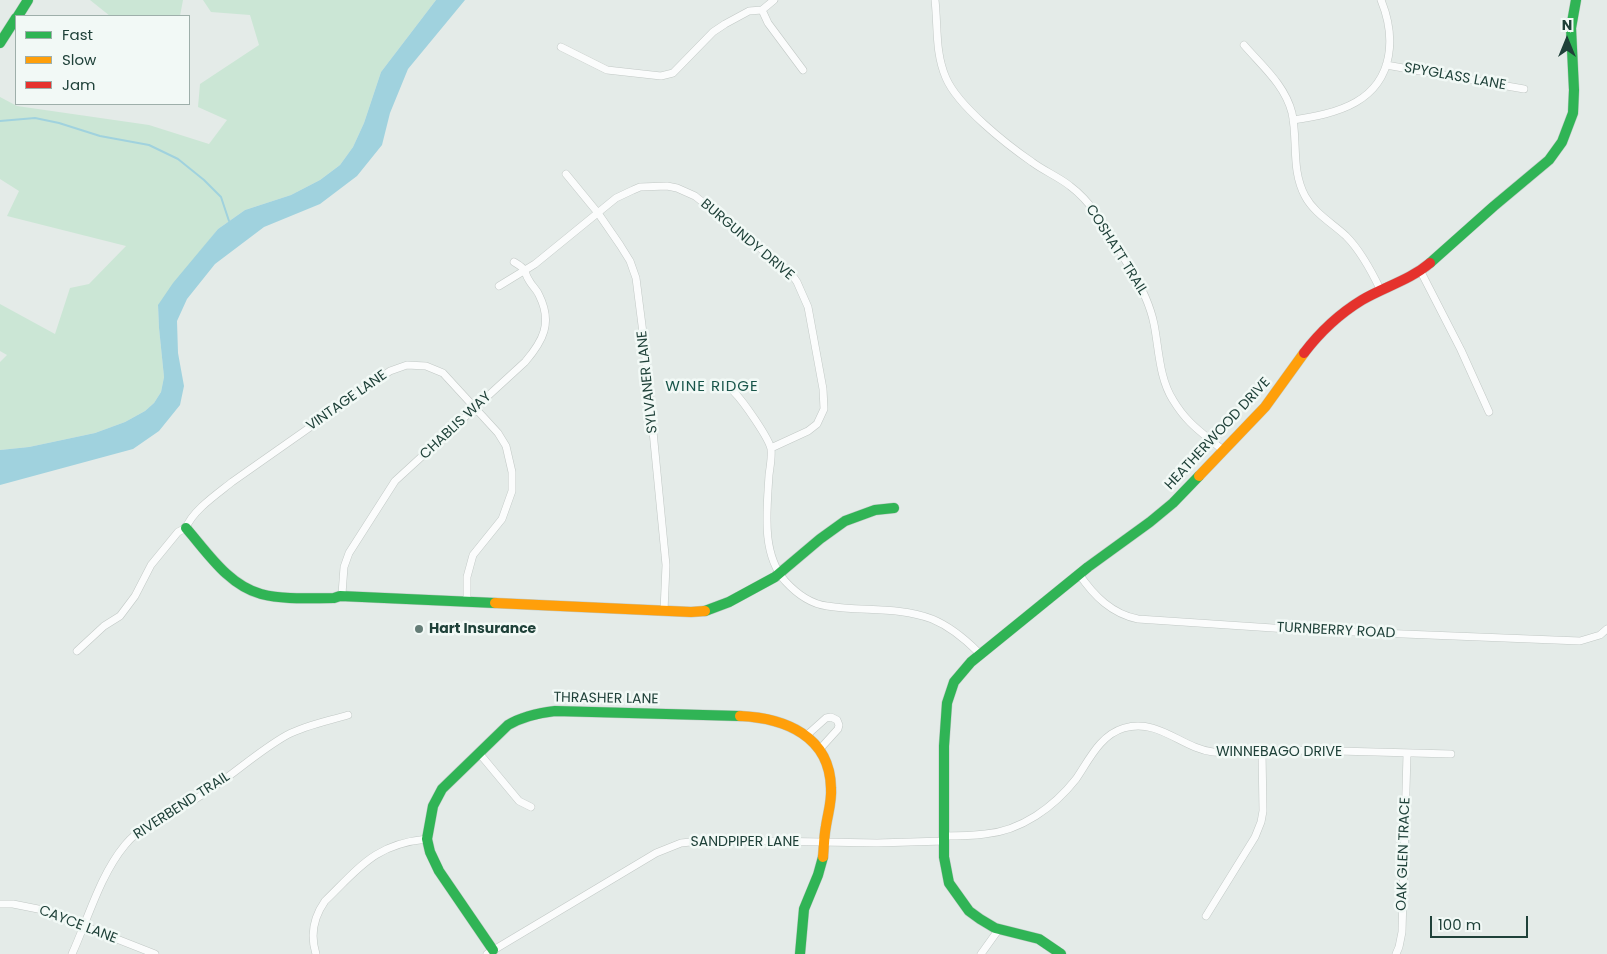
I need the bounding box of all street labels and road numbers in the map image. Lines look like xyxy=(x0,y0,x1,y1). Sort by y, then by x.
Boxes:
street label: SPYGLASS LANE xyxy=(1403,60,1507,94)
street label: BURGUNDY DRIVE xyxy=(697,196,797,284)
street label: COSHATT TRAIL xyxy=(1082,202,1150,298)
street label: SYLVANER LANE xyxy=(634,330,662,434)
street label: VINTAGE LANE xyxy=(304,367,390,435)
street label: HEATHERWOOD DRIVE xyxy=(1162,374,1274,494)
street label: CHABLIS WAY xyxy=(417,389,495,463)
street label: TURNBERRY ROAD xyxy=(1276,619,1396,643)
street label: THRASHER LANE xyxy=(553,690,659,708)
street label: WINNEBAGO DRIVE xyxy=(1216,744,1342,760)
street label: RIVERBEND TRAIL xyxy=(131,769,233,843)
street label: OAK GLEN TRACE xyxy=(1394,797,1414,911)
street label: SANDPIPER LANE xyxy=(691,834,799,850)
street label: CAYCE LANE xyxy=(36,902,120,948)

